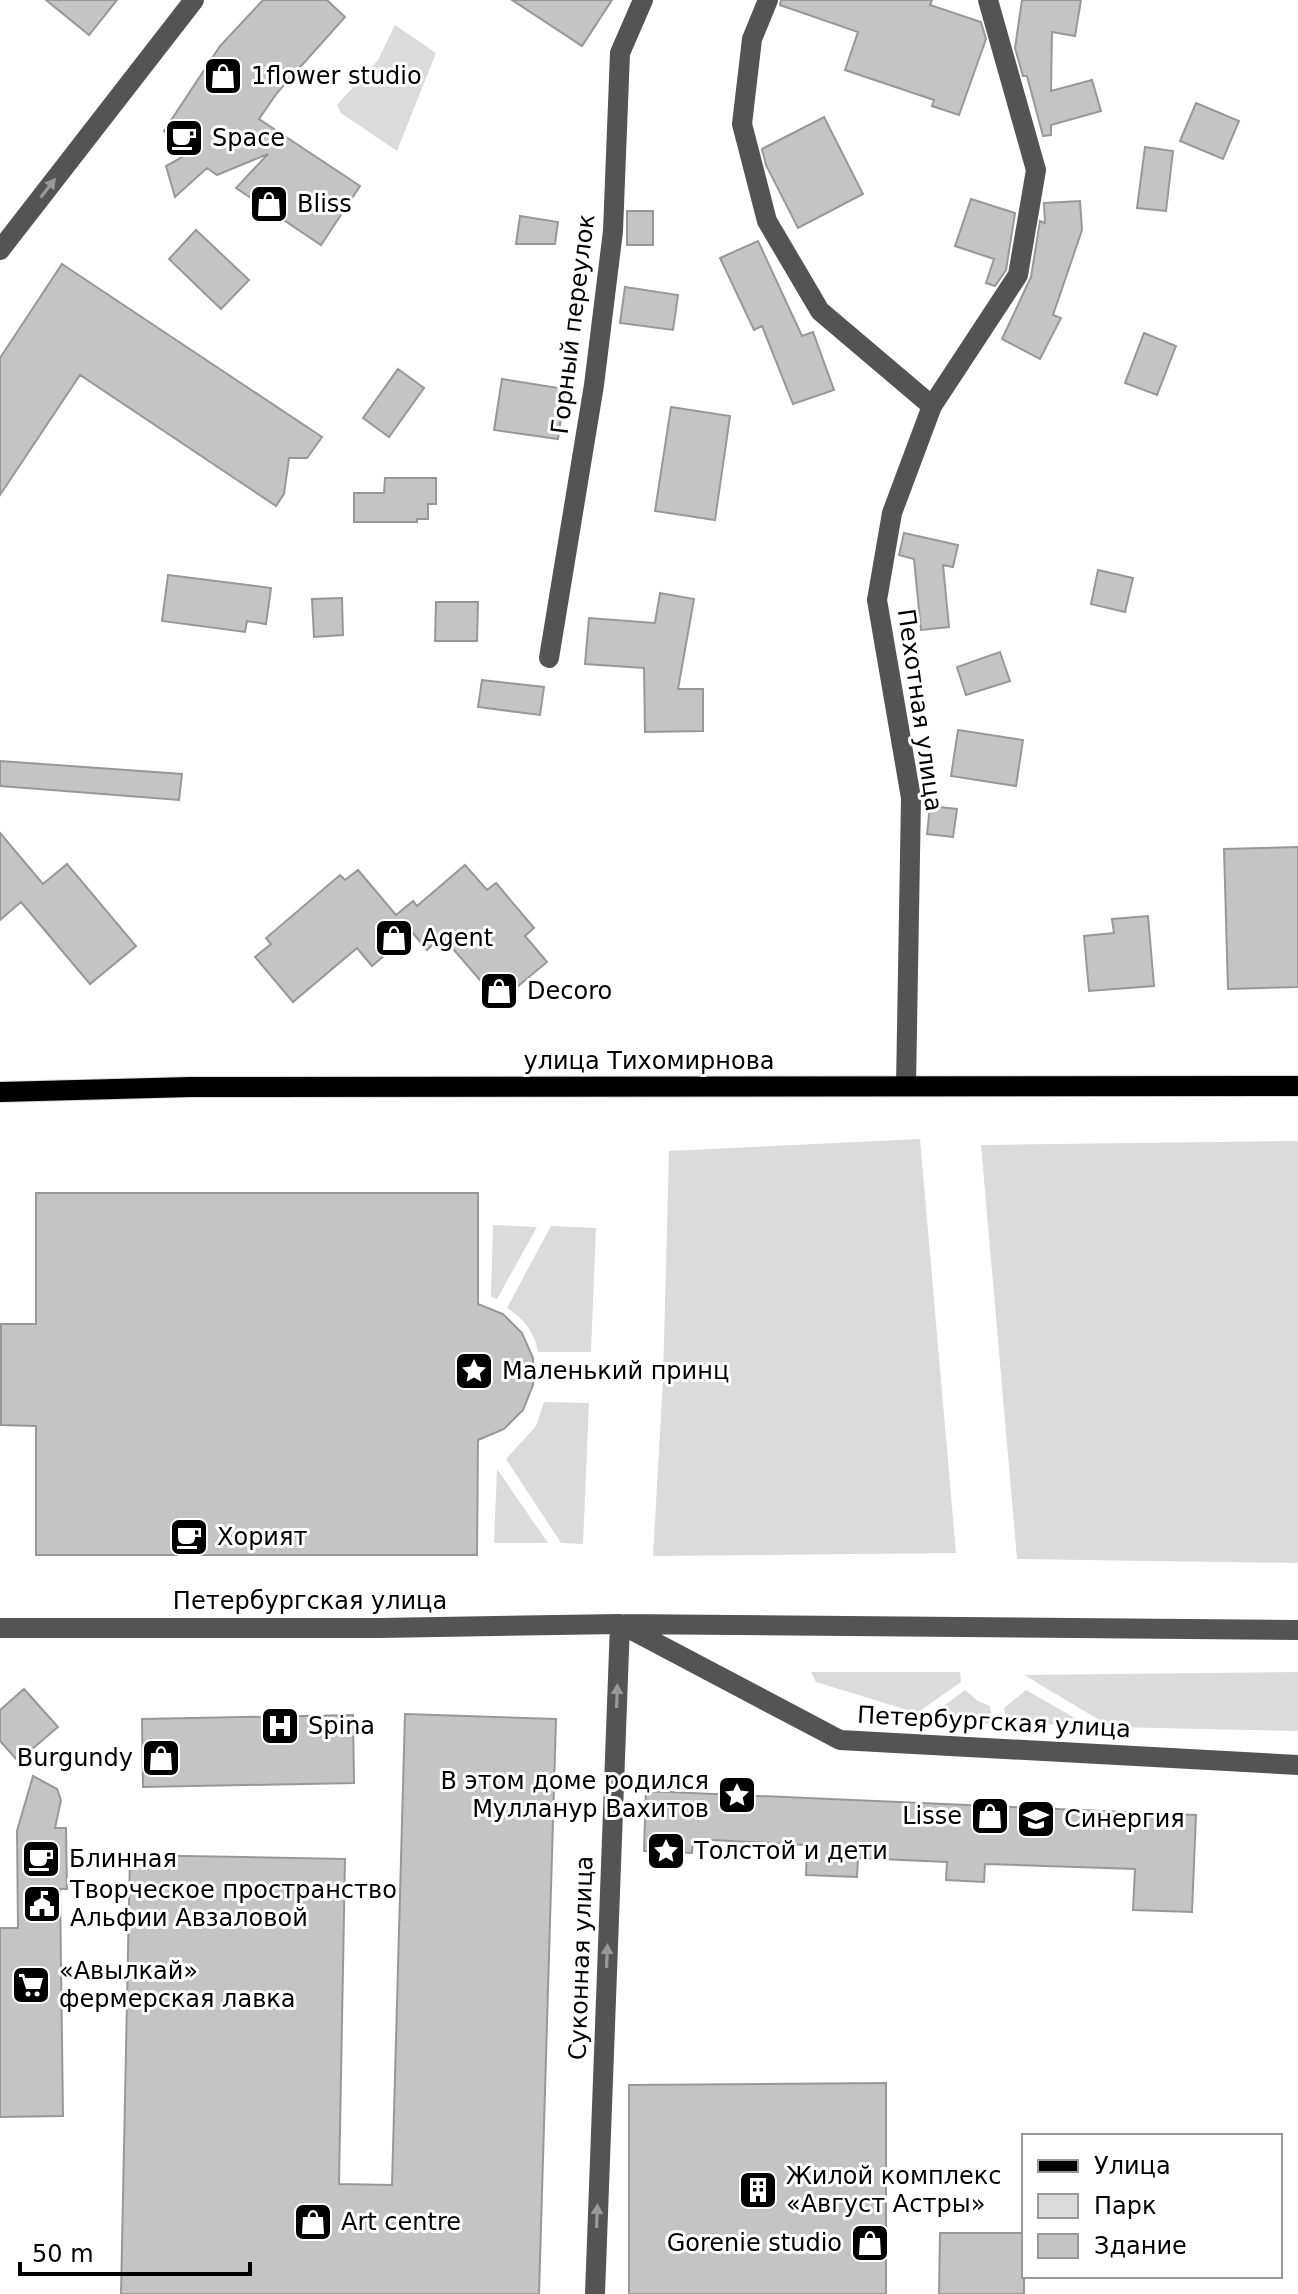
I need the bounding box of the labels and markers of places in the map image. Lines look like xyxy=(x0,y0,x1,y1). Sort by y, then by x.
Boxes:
shop icon: 1flower studio xyxy=(202,55,244,97)
place label: 1flower studio xyxy=(251,62,422,90)
cafe icon: Space xyxy=(163,117,205,159)
place label: Space xyxy=(212,124,285,152)
shop icon: Bliss xyxy=(248,183,290,225)
place label: Bliss xyxy=(297,190,352,218)
shop icon: Agent xyxy=(373,917,415,959)
place label: Agent xyxy=(422,924,493,952)
shop icon: Decoro xyxy=(478,970,520,1012)
place label: Decoro xyxy=(527,977,612,1005)
place icon: Маленький принц xyxy=(453,1350,495,1392)
place label: Маленький принц xyxy=(502,1357,729,1385)
cafe icon: Хорият xyxy=(168,1516,210,1558)
place label: Хорият xyxy=(217,1523,307,1551)
hospital icon: Spina xyxy=(259,1705,301,1747)
place label: Spina xyxy=(308,1712,375,1740)
shop icon: Burgundy xyxy=(140,1737,182,1779)
place label: Burgundy xyxy=(17,1744,133,1772)
place label: В этом доме родился Мулланур Вахитов xyxy=(440,1767,709,1823)
place icon: В этом доме родился Мулланур Вахитов xyxy=(716,1774,758,1816)
shop icon: Lisse xyxy=(969,1795,1011,1837)
school or university icon: Синергия xyxy=(1015,1798,1057,1840)
place label: Lisse xyxy=(902,1802,962,1830)
place label: Синергия xyxy=(1064,1805,1185,1833)
place icon: Толстой и дети xyxy=(645,1830,687,1872)
place label: Толстой и дети xyxy=(693,1837,888,1865)
cafe icon: Блинная xyxy=(20,1838,62,1880)
place label: Блинная xyxy=(69,1845,177,1873)
place label: Творческое пространство Альфии Авзаловой xyxy=(69,1876,397,1932)
public building icon: Творческое пространство Альфии Авзаловой xyxy=(21,1883,63,1925)
place label: «Авылкай» фермерская лавка xyxy=(59,1957,295,2013)
supermarket icon: «Авылкай» фермерская лавка xyxy=(10,1964,52,2006)
place label: Жилой комплекс «Август Астры» xyxy=(786,2162,1001,2218)
building icon: Жилой комплекс «Август Астры» xyxy=(737,2169,779,2211)
shop icon: Art centre xyxy=(292,2201,334,2243)
place label: Art centre xyxy=(341,2208,461,2236)
shop icon: Gorenie studio xyxy=(849,2222,891,2264)
place label: Gorenie studio xyxy=(667,2229,842,2257)

